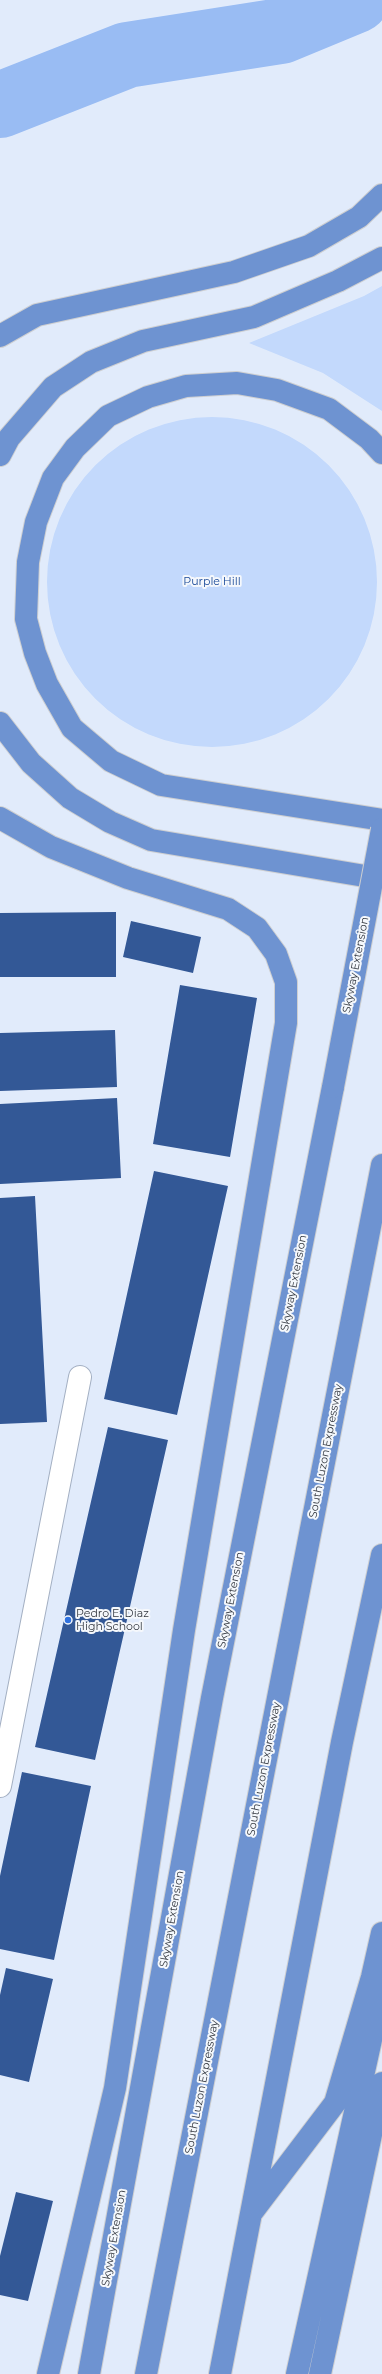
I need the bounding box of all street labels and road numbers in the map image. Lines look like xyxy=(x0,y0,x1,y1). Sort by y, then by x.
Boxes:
street label: Skyway Extension xyxy=(340,916,372,1014)
street label: Skyway Extension xyxy=(278,1234,310,1332)
street label: South Luzon Expressway xyxy=(307,1383,345,1519)
street label: Skyway Extension xyxy=(215,1551,247,1649)
street label: South Luzon Expressway xyxy=(245,1701,283,1837)
street label: Skyway Extension xyxy=(157,1870,187,1968)
street label: South Luzon Expressway xyxy=(183,2019,221,2155)
street label: Skyway Extension xyxy=(99,2189,129,2287)

